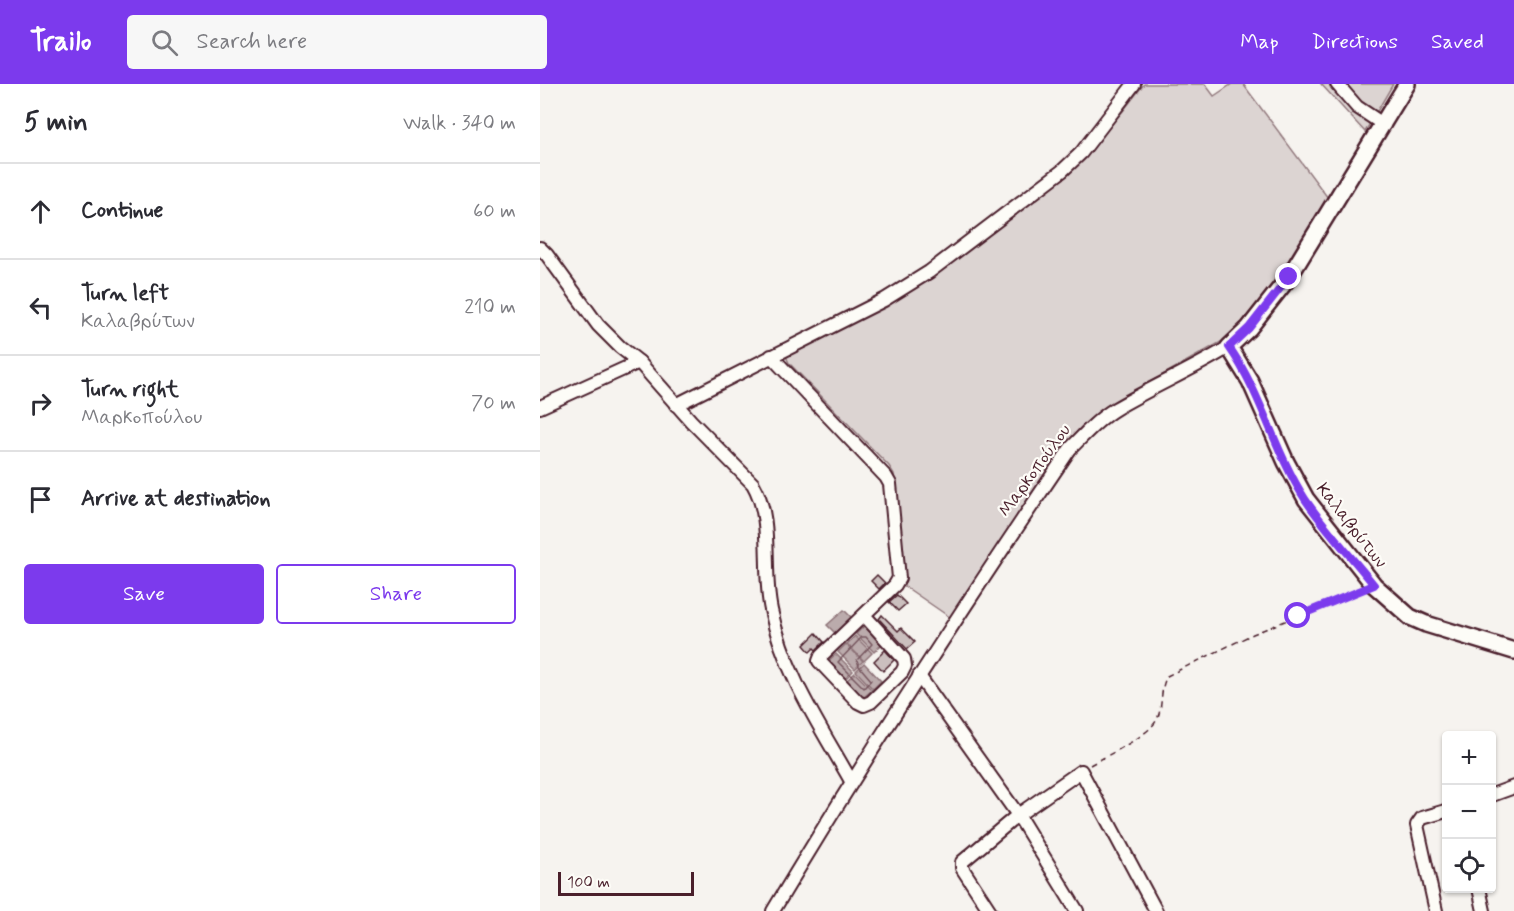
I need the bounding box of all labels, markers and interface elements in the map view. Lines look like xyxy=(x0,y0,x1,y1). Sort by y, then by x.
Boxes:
search box xyxy=(127,15,547,69)
text: Trailo xyxy=(30,24,91,61)
icon: search xyxy=(148,26,181,59)
text: Search here xyxy=(196,28,307,56)
text: Map xyxy=(1240,28,1279,56)
text: Directions xyxy=(1312,28,1398,56)
text: Saved xyxy=(1431,28,1484,56)
text: 5 min xyxy=(24,106,88,140)
text: Walk · 340 m xyxy=(403,110,516,137)
icon: ahead xyxy=(24,195,57,228)
text: Continue xyxy=(81,197,163,225)
text: 60 m xyxy=(473,198,516,225)
route end xyxy=(1275,263,1301,289)
text: Turn left xyxy=(81,280,169,308)
icon: left xyxy=(24,291,57,324)
text: 210 m xyxy=(464,294,516,321)
text: Καλαβρύτων xyxy=(81,308,195,335)
text: Turn right xyxy=(81,376,179,404)
icon: right xyxy=(24,387,57,420)
text: 70 m xyxy=(471,390,516,417)
text: Μαρκοπούλου xyxy=(81,404,202,431)
street label: Μαρκοπούλου xyxy=(993,419,1077,522)
street label: Καλαβρύτων xyxy=(1310,478,1392,573)
icon: arrive xyxy=(24,483,57,516)
text: Arrive at destination xyxy=(81,485,271,513)
button: Save xyxy=(24,564,264,624)
button: Share xyxy=(276,564,516,624)
route start xyxy=(1284,602,1310,628)
map controls xyxy=(1442,731,1496,893)
button: + xyxy=(1442,731,1496,785)
button: − xyxy=(1442,785,1496,839)
button: locate xyxy=(1442,839,1496,893)
scale bar xyxy=(558,869,694,896)
text: 100 m xyxy=(567,872,610,893)

